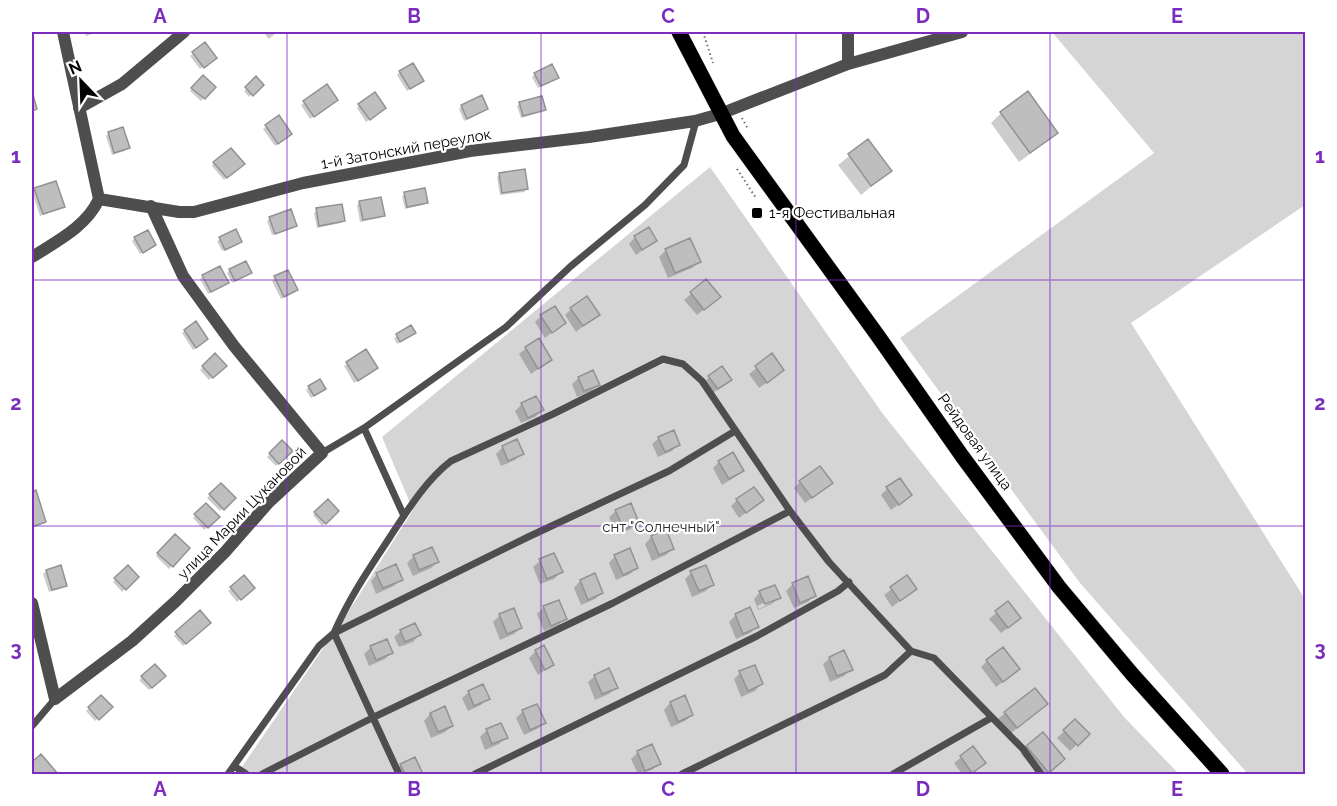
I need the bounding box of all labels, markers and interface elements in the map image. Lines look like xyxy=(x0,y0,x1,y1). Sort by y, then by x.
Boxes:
text: A xyxy=(153,4,167,28)
text: B xyxy=(407,4,421,28)
text: C xyxy=(661,4,675,28)
text: D xyxy=(916,4,930,28)
text: E xyxy=(1171,4,1183,28)
north arrow xyxy=(51,51,111,111)
text: N xyxy=(66,57,85,79)
street label: 1-й Затонский переулок xyxy=(319,125,493,173)
text: 1 xyxy=(11,144,21,168)
text: 1 xyxy=(1315,144,1325,168)
place label: 1-я Фестивальная xyxy=(769,204,895,222)
marker: 1-я Фестивальная xyxy=(750,206,764,220)
street label: Рейдовая улица xyxy=(934,390,1016,494)
text: 2 xyxy=(10,391,22,415)
text: 2 xyxy=(1314,391,1326,415)
street label: улица Марии Цукановой xyxy=(174,443,310,583)
park label: снт "Солнечный" xyxy=(602,518,720,536)
text: 3 xyxy=(10,637,22,661)
text: 3 xyxy=(1314,637,1326,661)
text: A xyxy=(153,777,167,801)
text: B xyxy=(407,777,421,801)
text: C xyxy=(661,777,675,801)
text: D xyxy=(916,777,930,801)
text: E xyxy=(1171,777,1183,801)

